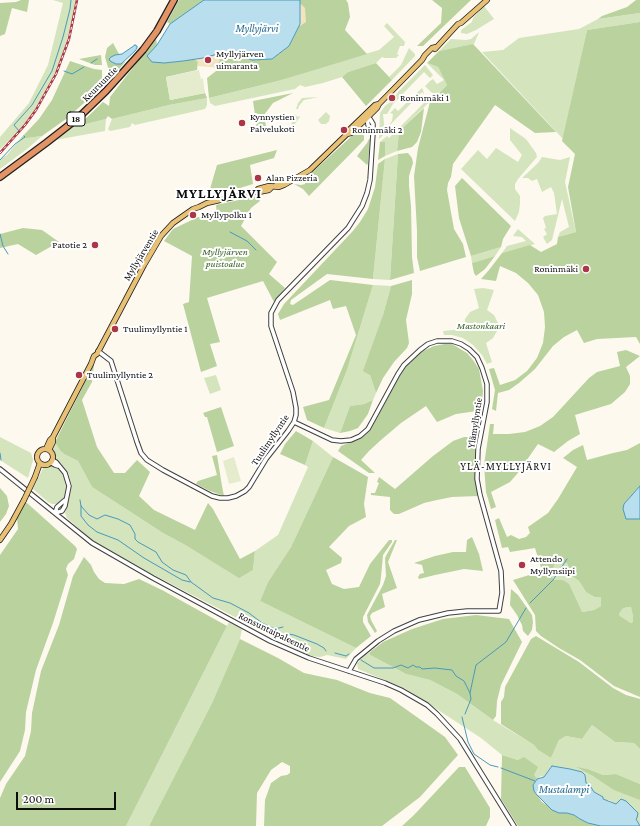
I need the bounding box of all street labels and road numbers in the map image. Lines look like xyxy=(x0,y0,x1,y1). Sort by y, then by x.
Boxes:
street label: Keuruuntie xyxy=(80,64,120,104)
road number: 18 xyxy=(67,112,85,126)
street label: Myllyjärventie xyxy=(121,227,161,283)
street label: Ylämyllyntie xyxy=(465,397,485,449)
street label: Tuulimyllyntie xyxy=(248,412,292,468)
street label: Ronsuntaipaleentie xyxy=(236,610,312,654)

